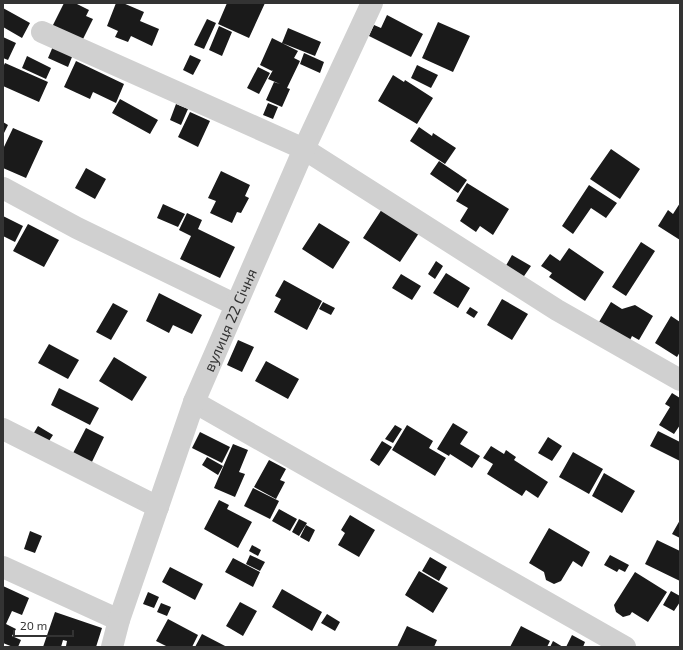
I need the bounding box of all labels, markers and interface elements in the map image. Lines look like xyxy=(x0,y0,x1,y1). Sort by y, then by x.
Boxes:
street label: вулиця 22 Січня xyxy=(199,265,260,374)
scale bar xyxy=(14,612,73,638)
text: 20 m xyxy=(20,618,47,632)

